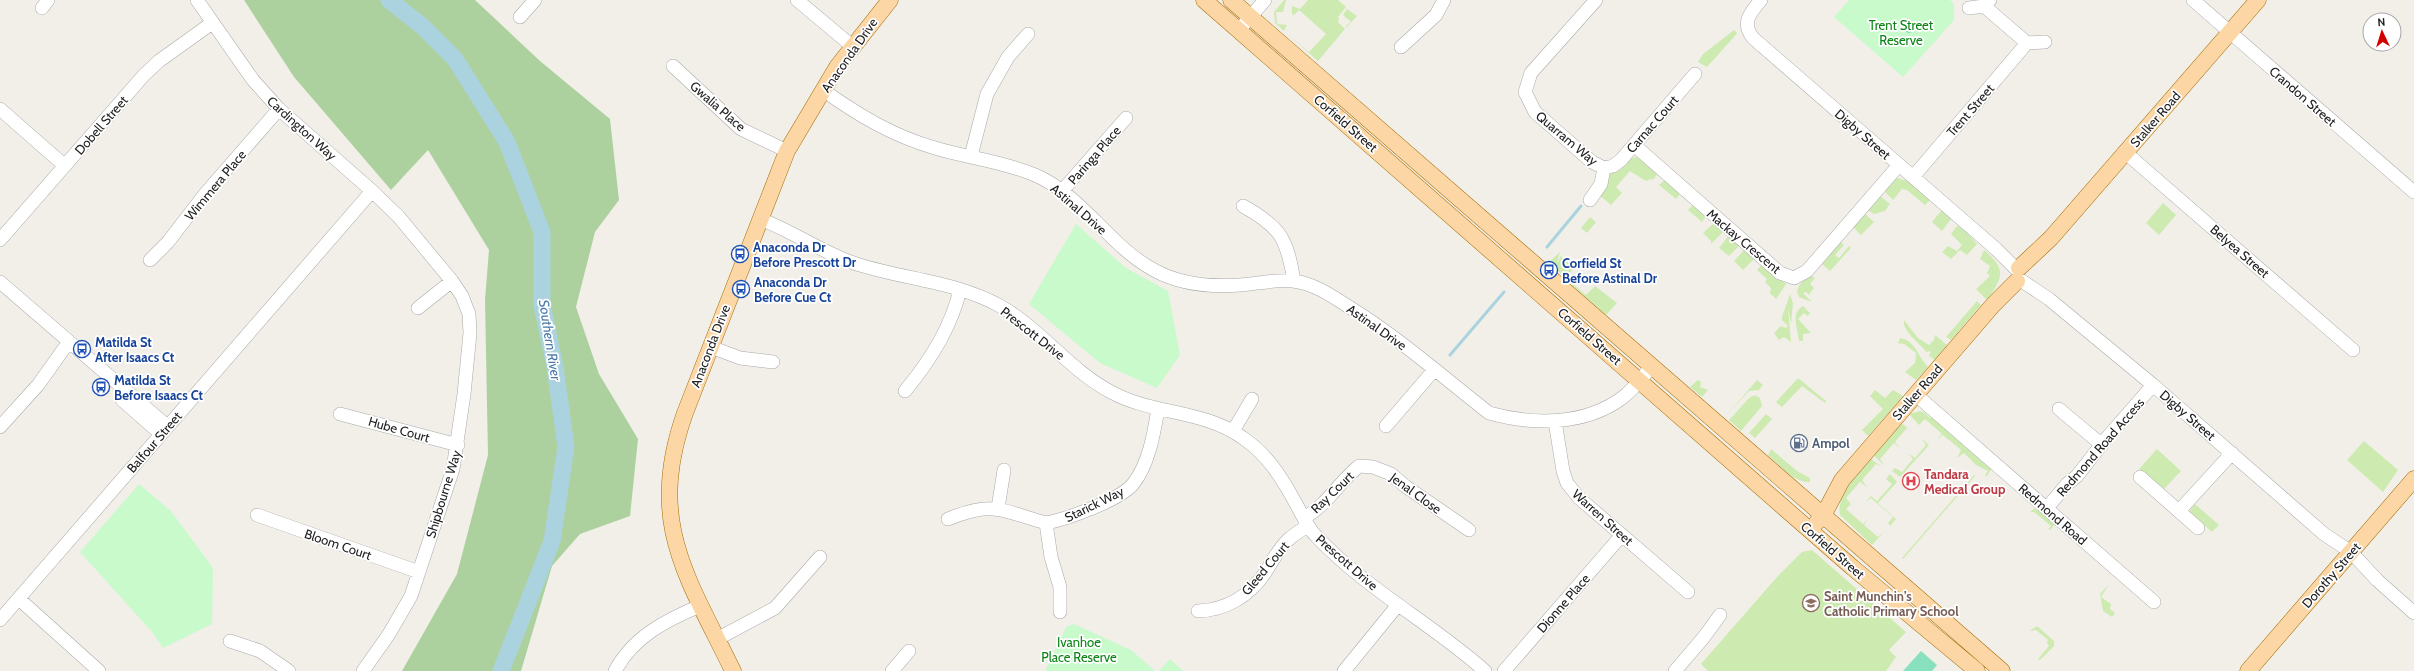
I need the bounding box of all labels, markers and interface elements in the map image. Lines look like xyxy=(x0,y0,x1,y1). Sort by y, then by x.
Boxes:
north arrow xyxy=(2362,12,2402,52)
street label: Anaconda Drive xyxy=(817,14,881,95)
text: N xyxy=(2377,15,2386,29)
park label: Trent Street Reserve xyxy=(1869,17,1934,48)
street label: Crandon Street xyxy=(2266,63,2340,130)
street label: Gwalia Place xyxy=(687,78,749,135)
street label: Trent Street xyxy=(1943,80,1998,139)
street label: Stalker Road xyxy=(2126,88,2184,150)
street label: Corfield Street xyxy=(1311,91,1382,155)
street label: Dobell Street xyxy=(71,92,131,158)
street label: Carnac Court xyxy=(1623,92,1682,156)
street label: Cardington Way xyxy=(264,93,340,164)
street label: Digby Street xyxy=(1832,105,1895,163)
street label: Quarram Way xyxy=(1533,107,1602,169)
street label: Paringa Place xyxy=(1064,122,1124,188)
street label: Wimmera Place xyxy=(181,146,249,223)
street label: Astinal Drive xyxy=(1048,180,1111,238)
street label: Mackay Crescent xyxy=(1704,205,1785,277)
street label: Belyea Street xyxy=(2207,221,2273,281)
place label: Anaconda Dr Before Prescott Dr xyxy=(753,239,857,270)
bus stop icon: Anaconda Dr Before Prescott Dr xyxy=(730,244,750,264)
place label: Corfield St Before Astinal Dr xyxy=(1562,255,1658,286)
bus stop icon: Corfield St Before Astinal Dr xyxy=(1539,260,1559,280)
place label: Anaconda Dr Before Cue Ct xyxy=(754,274,832,305)
bus stop icon: Anaconda Dr Before Cue Ct xyxy=(731,279,751,299)
water label: Southern River xyxy=(535,298,565,382)
street label: Astinal Drive xyxy=(1344,301,1410,354)
street label: Anaconda Drive xyxy=(687,302,733,390)
street label: Prescott Drive xyxy=(998,303,1069,363)
street label: Corfield Street xyxy=(1555,304,1626,368)
place label: Matilda St After Isaacs Ct xyxy=(95,334,175,365)
bus stop icon: Matilda St After Isaacs Ct xyxy=(72,339,92,359)
street label: Stalker Road xyxy=(1888,361,1946,423)
place label: Matilda St Before Isaacs Ct xyxy=(114,372,203,403)
bus stop icon: Matilda St Before Isaacs Ct xyxy=(91,377,111,397)
street label: Digby Street xyxy=(2157,386,2220,444)
street label: Redmond Road Access xyxy=(2053,394,2148,500)
street label: Balfour Street xyxy=(123,408,185,476)
street label: Hube Court xyxy=(367,413,432,446)
fuel station icon: Ampol xyxy=(1789,433,1809,453)
place label: Ampol xyxy=(1812,435,1850,451)
street label: Shipbourne Way xyxy=(422,448,464,540)
place label: Tandara Medical Group xyxy=(1924,466,2006,497)
street label: Ray Court xyxy=(1307,467,1357,516)
street label: Jenal Close xyxy=(1386,468,1445,517)
hospital icon: Tandara Medical Group xyxy=(1901,471,1921,491)
street label: Redmond Road xyxy=(2015,480,2091,548)
street label: Starick Way xyxy=(1062,483,1127,525)
street label: Warren Street xyxy=(1569,486,1637,549)
street label: Corfield Street xyxy=(1798,518,1869,582)
street label: Bloom Court xyxy=(302,525,374,563)
street label: Prescott Drive xyxy=(1313,531,1382,594)
street label: Gleed Court xyxy=(1238,537,1293,598)
street label: Dorothy Street xyxy=(2298,538,2364,611)
street label: Dionne Place xyxy=(1533,570,1593,636)
place label: Saint Munchin’s Catholic Primary School xyxy=(1824,588,1959,619)
school or university icon: Saint Munchin’s Catholic Primary School xyxy=(1801,593,1821,613)
park label: Ivanhoe Place Reserve xyxy=(1041,634,1117,665)

